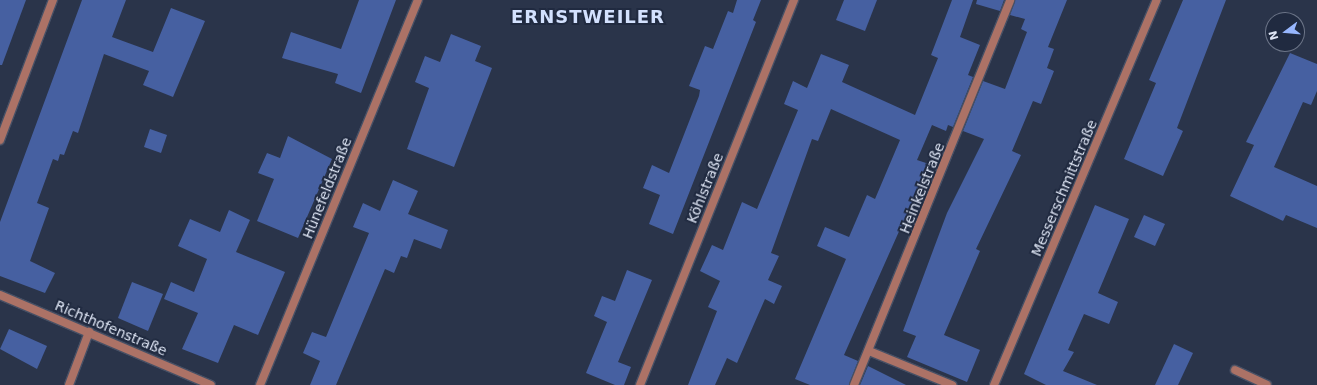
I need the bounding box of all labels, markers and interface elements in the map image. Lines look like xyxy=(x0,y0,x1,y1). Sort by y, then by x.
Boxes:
district label: ERNSTWEILER xyxy=(511,6,665,28)
north arrow xyxy=(1265,12,1305,52)
text: N xyxy=(1266,29,1281,41)
street label: Messerschmittstraße xyxy=(1028,117,1100,259)
street label: Hünefeldstraße xyxy=(299,135,355,241)
street label: Heinkelstraße xyxy=(896,140,948,236)
street label: Köhlstraße xyxy=(683,150,727,226)
street label: Richthofenstraße xyxy=(52,297,170,359)

